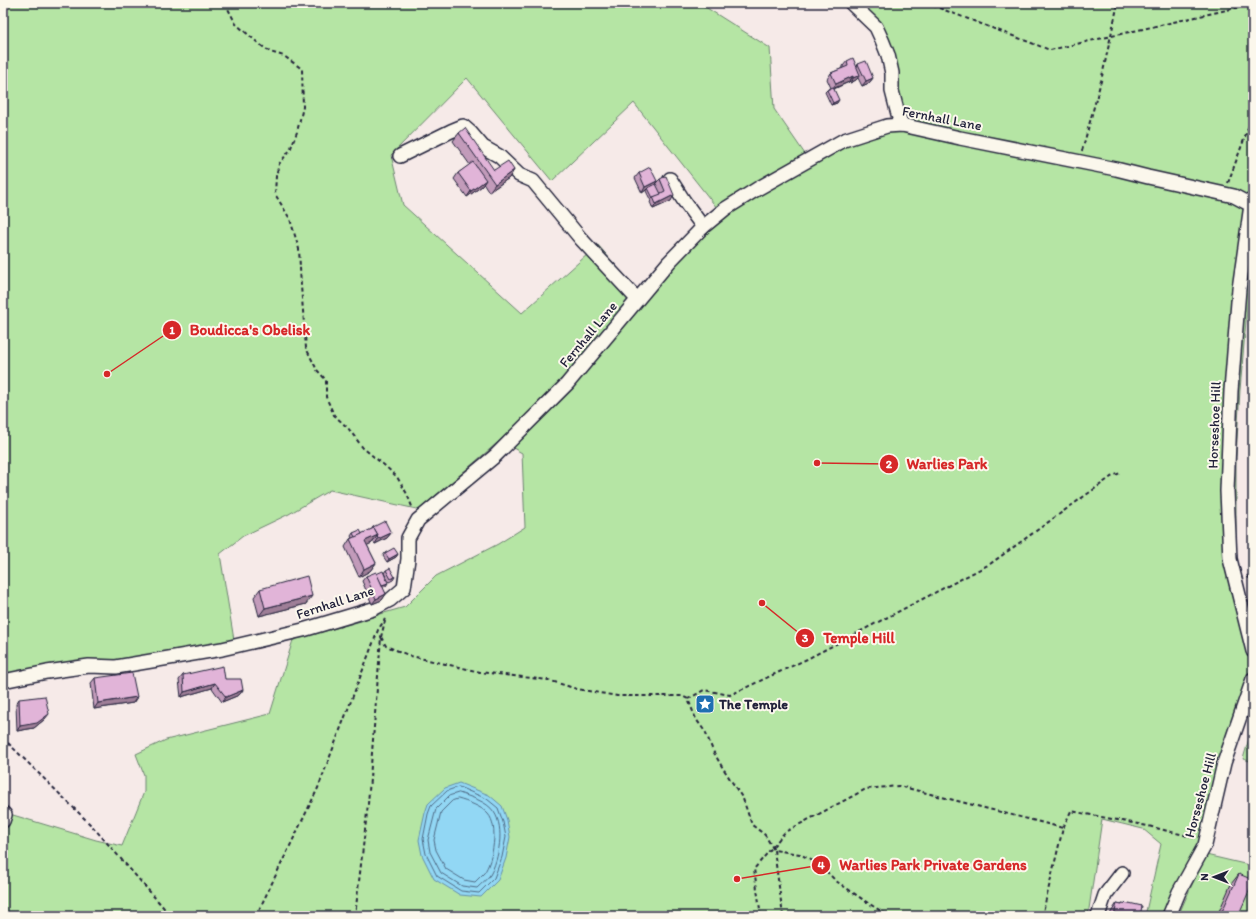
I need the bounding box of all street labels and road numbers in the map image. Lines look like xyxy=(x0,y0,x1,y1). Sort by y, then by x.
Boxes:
street label: Fernhall Lane xyxy=(901,102,983,135)
street label: Fernhall Lane xyxy=(556,298,621,371)
street label: Horseshoe Hill xyxy=(1204,381,1225,469)
street label: Fernhall Lane xyxy=(294,582,377,623)
street label: Horseshoe Hill xyxy=(1181,751,1220,839)

